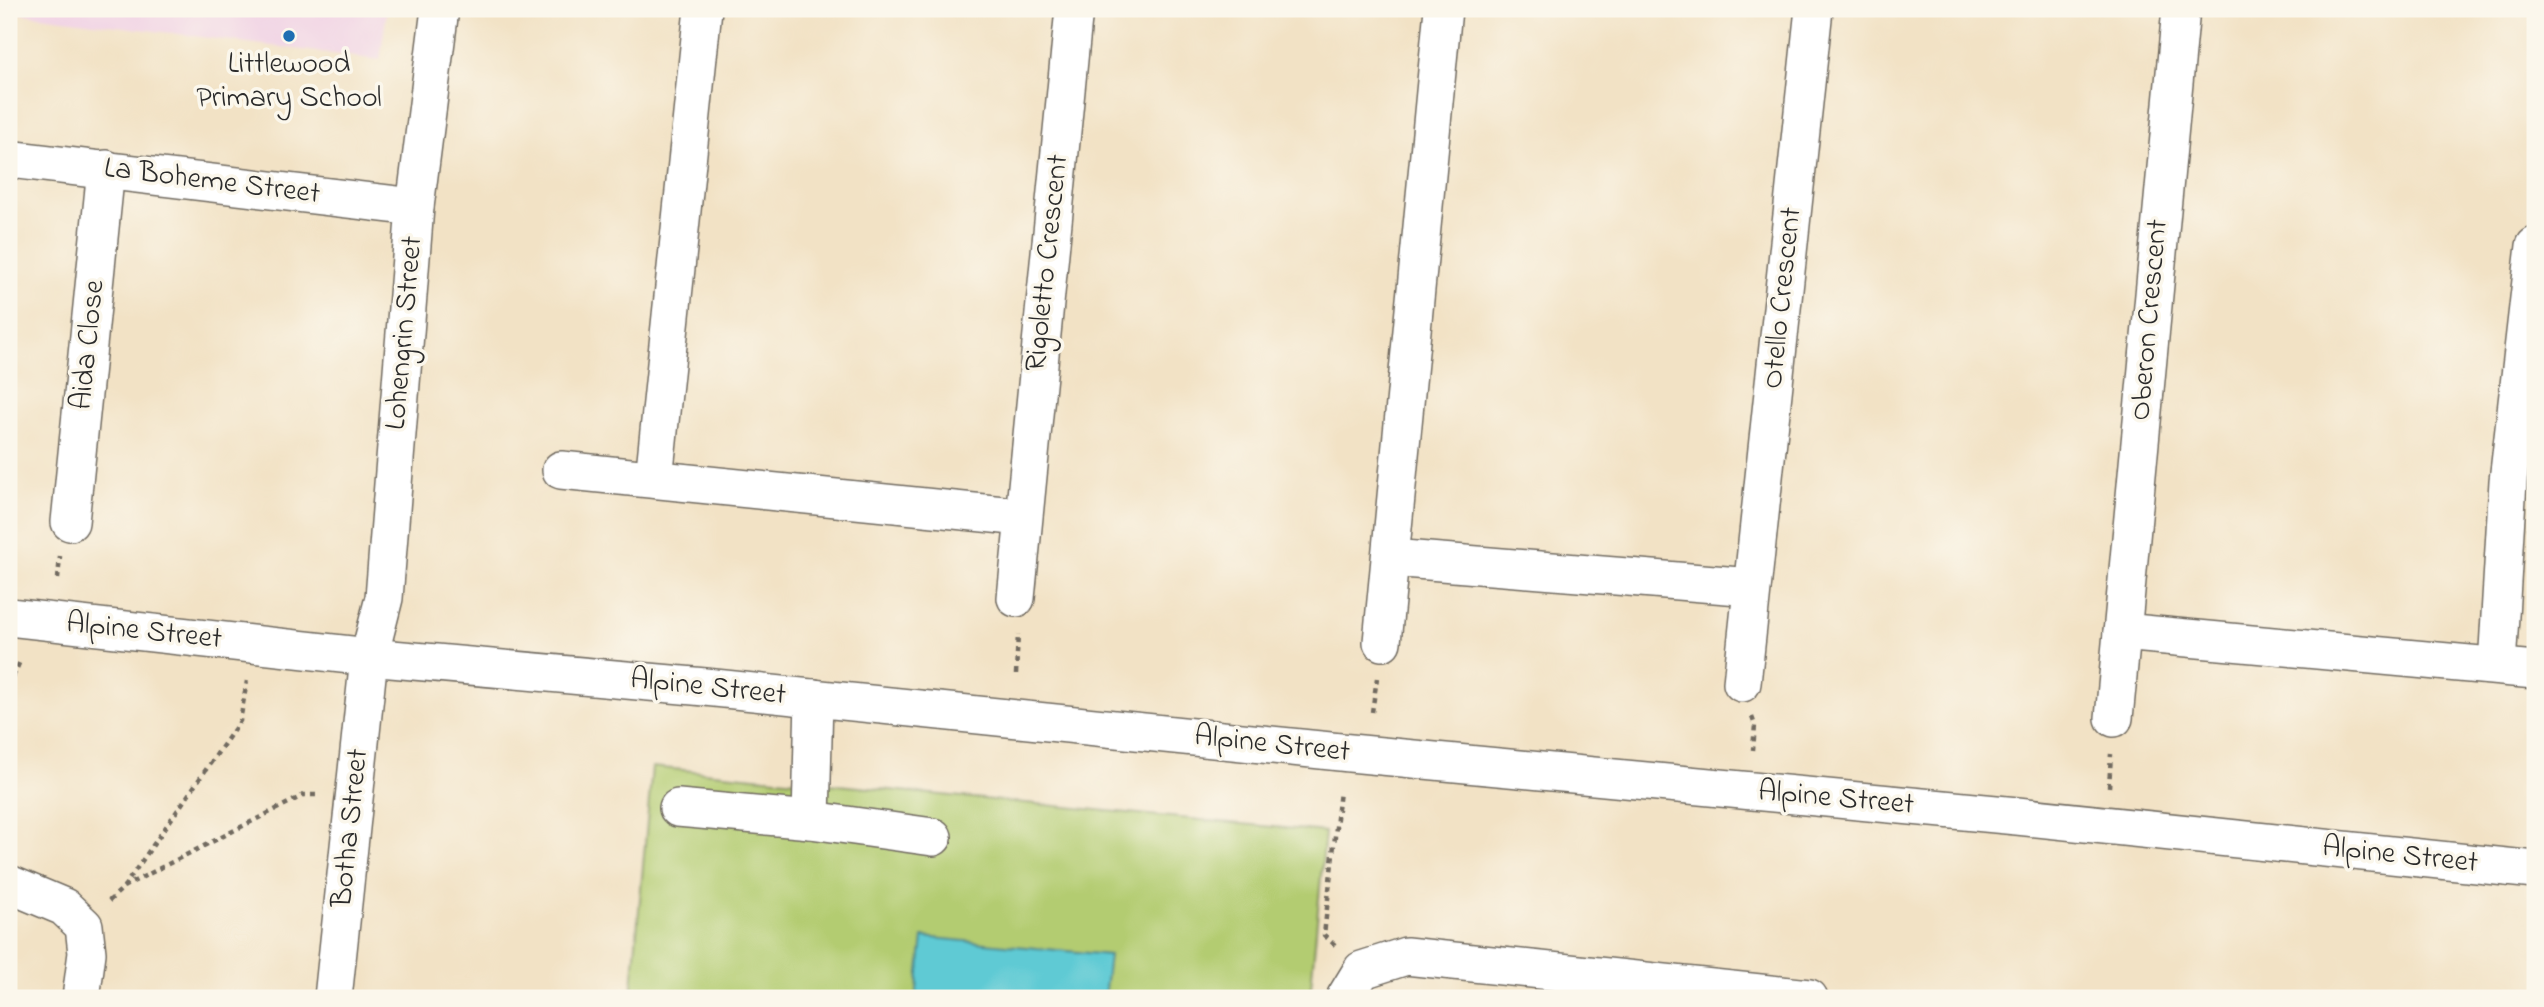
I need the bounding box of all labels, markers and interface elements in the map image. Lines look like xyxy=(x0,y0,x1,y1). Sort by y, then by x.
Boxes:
marker: Littlewood Primary School xyxy=(281,28,297,44)
place label: Littlewood Primary School xyxy=(196,43,382,121)
street label: La Boheme Street xyxy=(102,147,322,217)
street label: Rigoletto Crescent xyxy=(1015,152,1081,374)
street label: Otello Crescent xyxy=(1752,205,1814,391)
street label: Oberon Crescent xyxy=(2119,217,2181,423)
street label: Lohengrin Street xyxy=(375,234,435,432)
street label: Aida Close xyxy=(60,277,118,412)
street label: Alpine Street xyxy=(64,602,224,662)
street label: Alpine Street xyxy=(628,658,788,718)
street label: Alpine Street xyxy=(1192,715,1352,775)
street label: Botha Street xyxy=(321,746,381,911)
street label: Alpine Street xyxy=(1756,770,1916,828)
street label: Alpine Street xyxy=(2320,826,2480,886)

